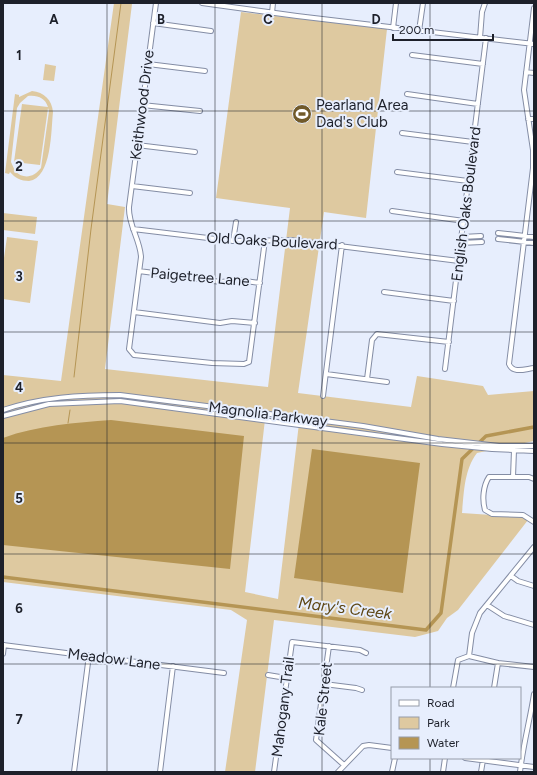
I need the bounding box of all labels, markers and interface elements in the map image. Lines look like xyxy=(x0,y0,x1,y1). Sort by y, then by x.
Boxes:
text: A xyxy=(49,12,59,27)
text: B xyxy=(157,12,165,27)
text: C xyxy=(263,12,273,27)
text: D xyxy=(371,12,381,27)
scale bar xyxy=(393,16,493,42)
text: 200 m xyxy=(399,23,434,37)
text: 1 xyxy=(16,48,22,63)
street label: Keithwood Drive xyxy=(126,49,158,161)
place label: Pearland Area Dad's Club xyxy=(316,96,408,131)
sports icon: Pearland Area Dad's Club xyxy=(291,103,313,125)
street label: English Oaks Boulevard xyxy=(448,126,484,282)
text: 2 xyxy=(15,159,23,174)
street label: Old Oaks Boulevard xyxy=(206,229,338,253)
street label: Paigetree Lane xyxy=(150,264,250,290)
text: 3 xyxy=(15,269,23,284)
text: 4 xyxy=(15,380,23,395)
street label: Magnolia Parkway xyxy=(207,398,329,430)
text: 5 xyxy=(15,491,23,506)
water label: Mary's Creek xyxy=(297,593,394,623)
text: 6 xyxy=(15,601,23,616)
street label: Meadow Lane xyxy=(67,644,161,674)
street label: Mahogany Trail xyxy=(268,656,298,758)
street label: Kale Street xyxy=(310,661,336,737)
legend xyxy=(391,687,521,759)
text: Road xyxy=(427,696,455,710)
text: 7 xyxy=(15,712,23,727)
text: Park xyxy=(427,716,450,730)
text: Water xyxy=(427,736,459,750)

